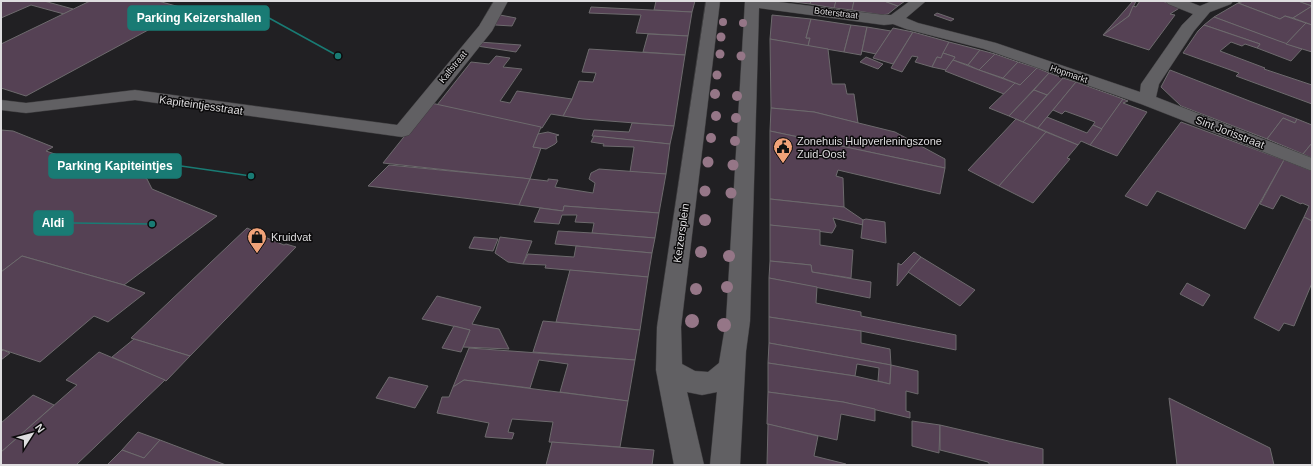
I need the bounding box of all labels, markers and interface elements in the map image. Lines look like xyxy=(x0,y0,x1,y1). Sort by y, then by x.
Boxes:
street label: Boterstraat xyxy=(814,5,859,21)
callout: Parking Keizershallen xyxy=(128,6,269,30)
text: Parking Keizershallen xyxy=(137,11,261,25)
street label: Kalfstraat xyxy=(437,49,469,85)
street label: Hopmarkt xyxy=(1049,63,1090,85)
street label: Kapiteintjesstraat xyxy=(158,93,244,117)
street label: Sint Jorisstraat xyxy=(1194,113,1266,151)
place label: Zonehuis Hulpverleningszone Zuid-Oost xyxy=(797,135,942,160)
public building icon: Zonehuis Hulpverleningszone Zuid-Oost xyxy=(772,136,794,164)
callout: Parking Kapiteintjes xyxy=(49,154,181,178)
text: Parking Kapiteintjes xyxy=(57,159,173,173)
street label: Keizersplein xyxy=(671,202,691,264)
callout: Aldi xyxy=(34,211,73,235)
text: Aldi xyxy=(42,216,64,230)
shop icon: Kruidvat xyxy=(246,226,268,254)
place label: Kruidvat xyxy=(271,231,311,243)
north arrow xyxy=(12,414,52,454)
text: N xyxy=(33,421,47,435)

